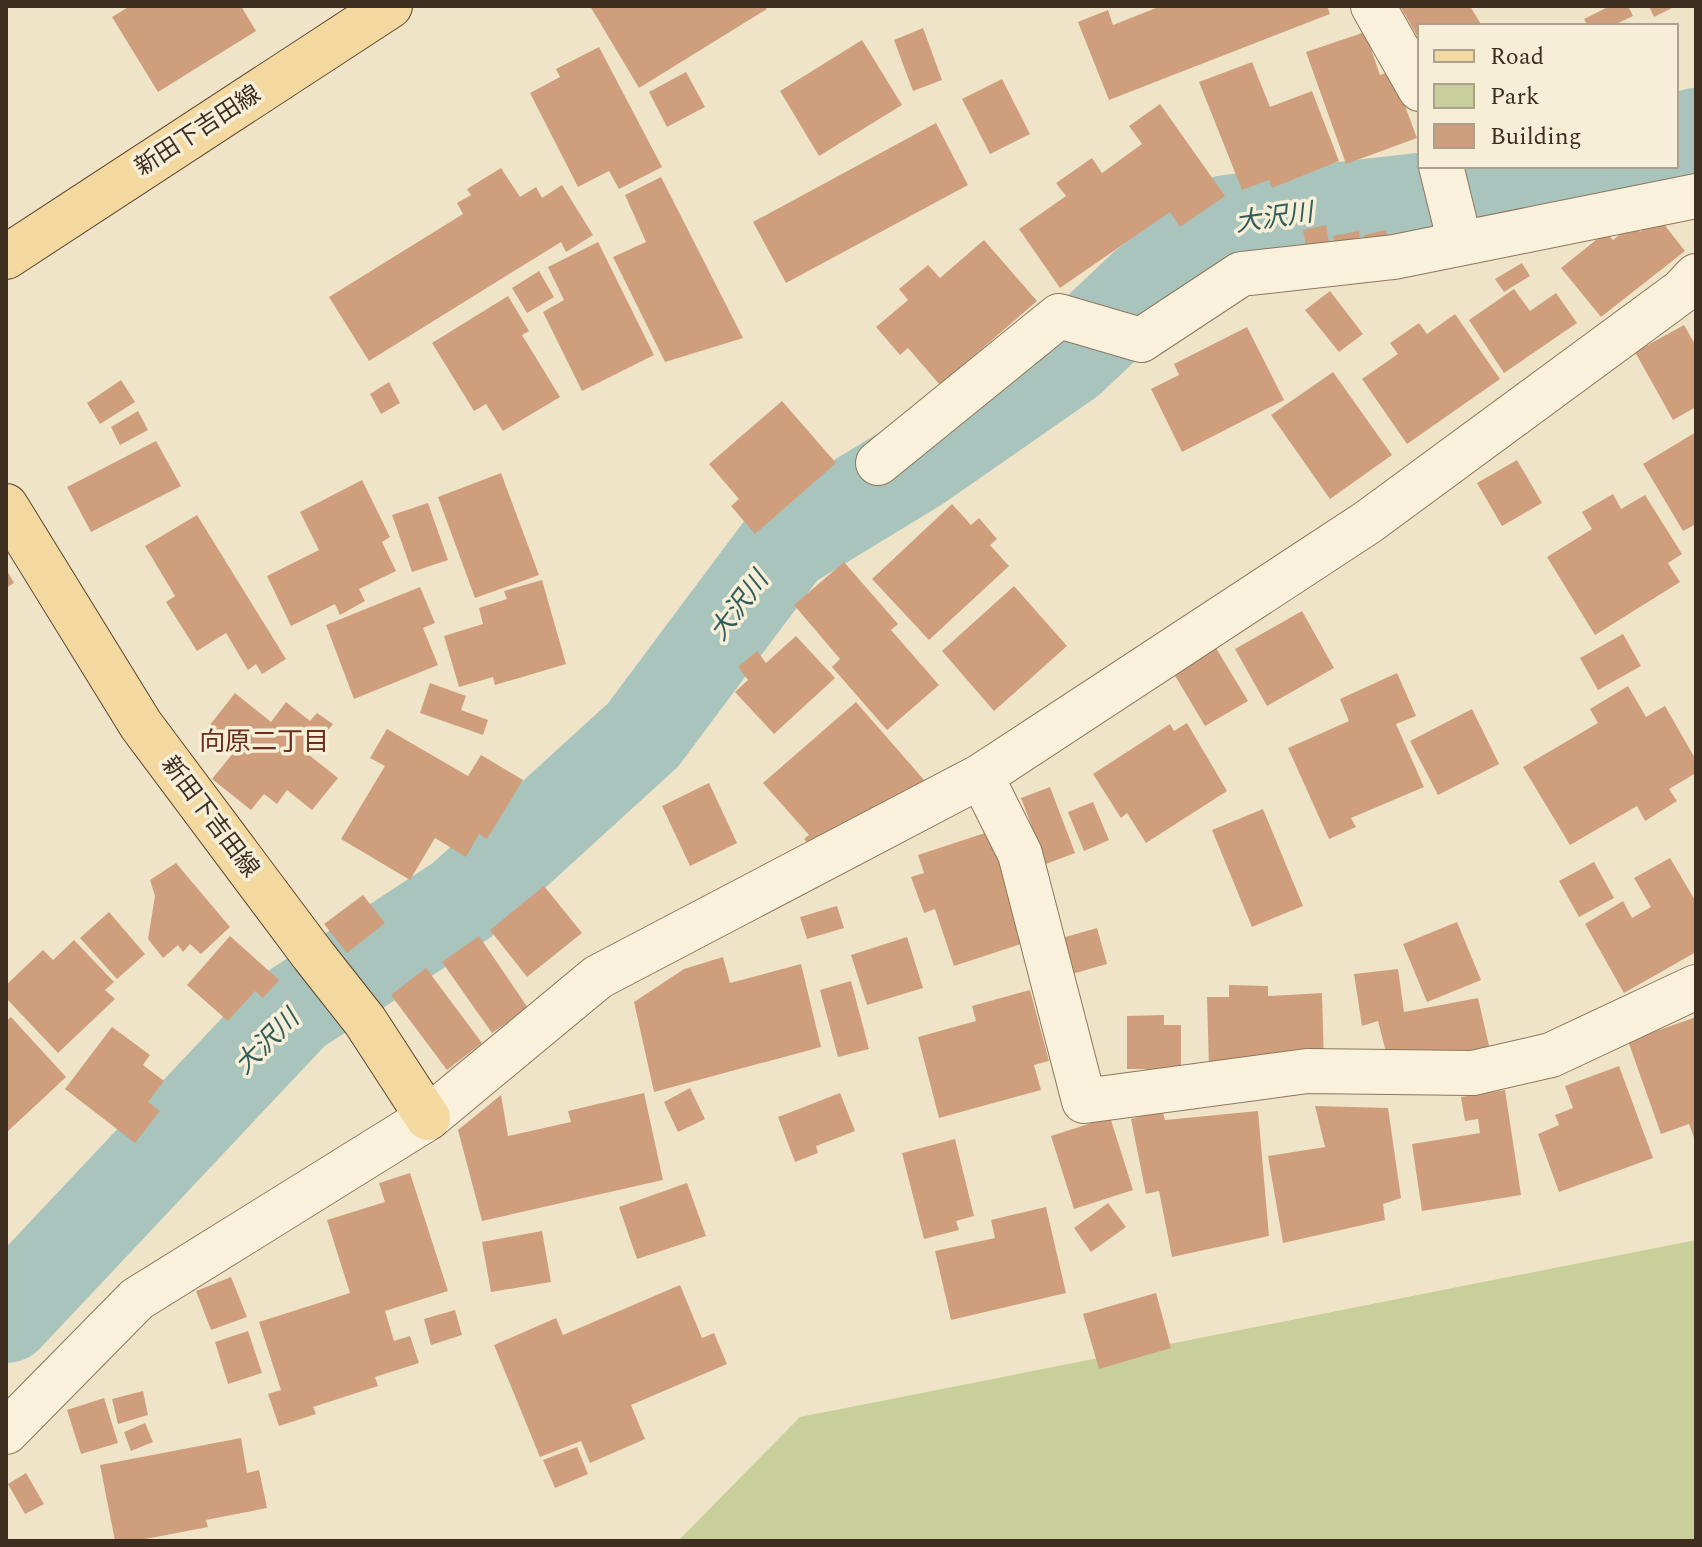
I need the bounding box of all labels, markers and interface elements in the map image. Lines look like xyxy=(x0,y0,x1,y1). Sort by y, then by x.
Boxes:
legend xyxy=(1418,24,1678,168)
text: Road xyxy=(1490,39,1544,75)
street label: 新田下吉田線 xyxy=(128,77,268,185)
text: Park xyxy=(1490,79,1540,115)
text: Building xyxy=(1490,119,1582,155)
water label: 大沢川 xyxy=(1233,192,1318,243)
water label: 大沢川 xyxy=(700,560,780,649)
district label: 向原二丁目 xyxy=(199,722,329,762)
street label: 新田下吉田線 xyxy=(152,749,268,885)
water label: 大沢川 xyxy=(225,998,311,1084)

